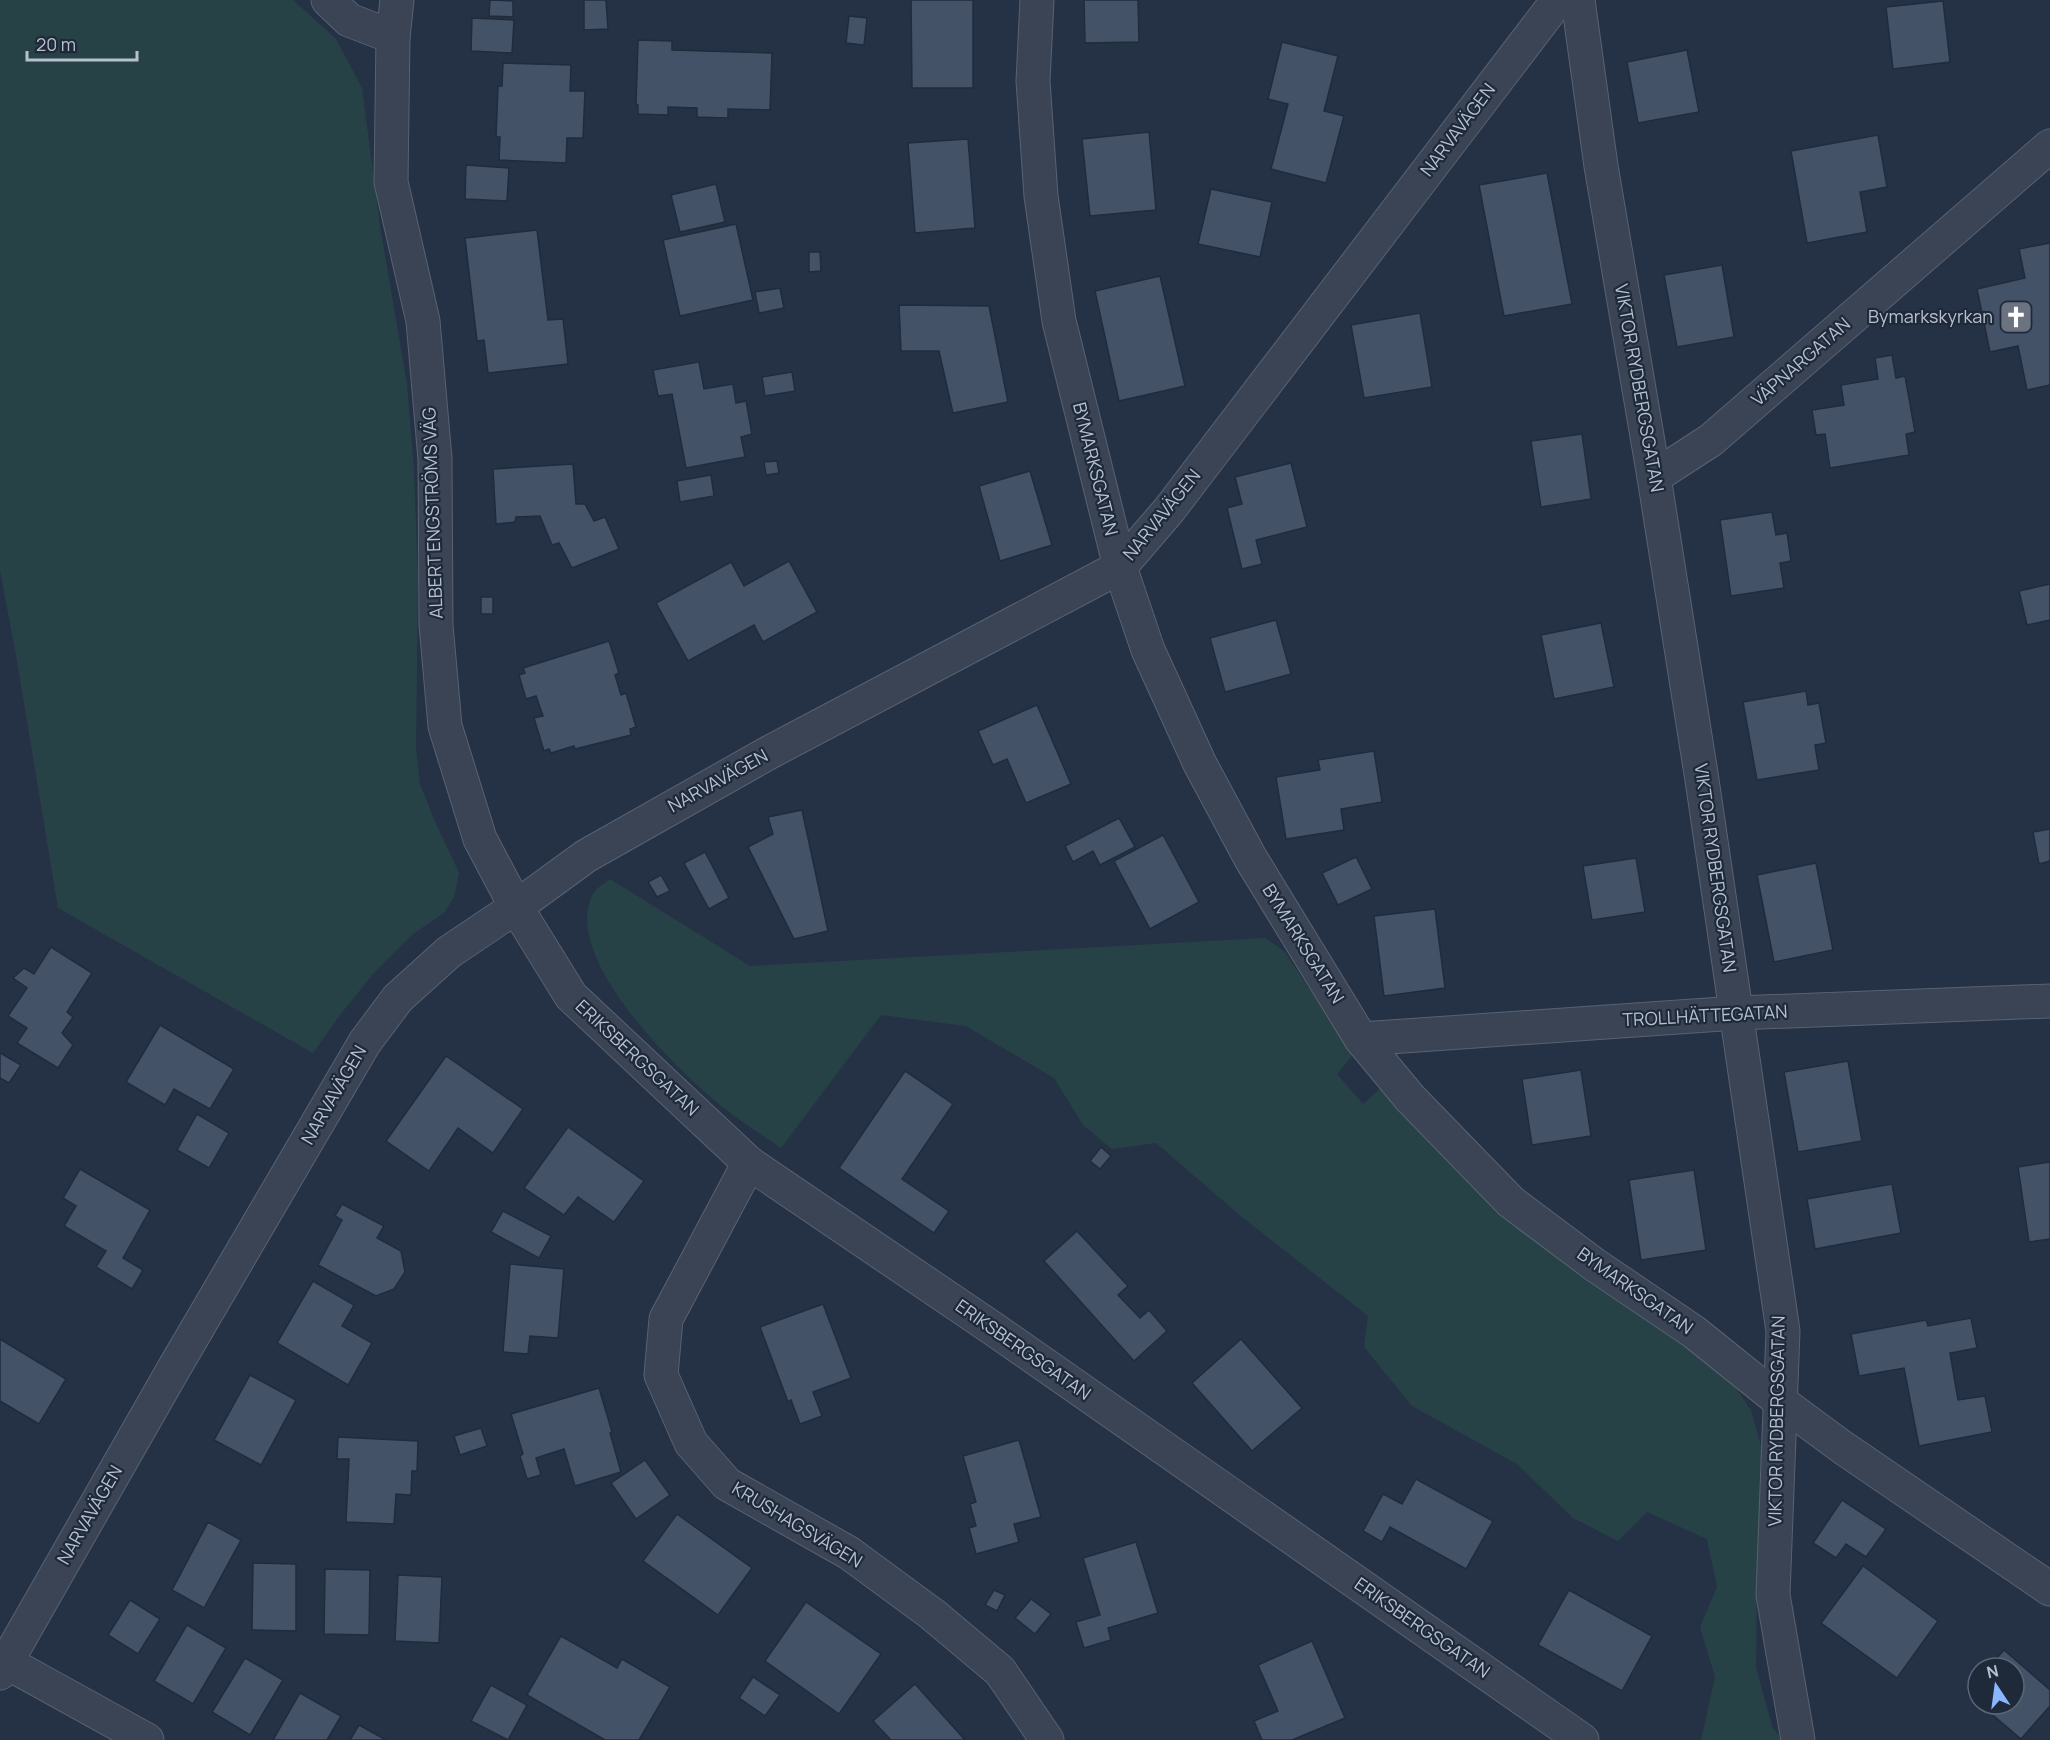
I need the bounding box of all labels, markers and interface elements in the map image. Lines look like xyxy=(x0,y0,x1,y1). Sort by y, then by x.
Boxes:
scale bar xyxy=(27,24,136,62)
text: 20 m xyxy=(36,32,76,56)
street label: NARVAVÄGEN xyxy=(1414,78,1500,181)
street label: VIKTOR RYDBERGSGATAN xyxy=(1610,282,1670,494)
church icon: Bymarkskyrkan xyxy=(1998,299,2034,335)
place label: Bymarkskyrkan xyxy=(1868,304,1993,328)
street label: VÄPNARGATAN xyxy=(1746,312,1855,411)
street label: BYMARKSGATAN xyxy=(1068,400,1124,538)
street label: ALBERT ENGSTRÖMS VÄG xyxy=(416,407,448,619)
street label: NARVAVÄGEN xyxy=(1117,464,1205,565)
street label: NARVAVÄGEN xyxy=(663,743,772,817)
street label: VIKTOR RYDBERGSGATAN xyxy=(1689,762,1743,974)
street label: BYMARKSGATAN xyxy=(1258,879,1350,1008)
street label: ERIKSBERGSGATAN xyxy=(571,994,704,1121)
street label: TROLLHÄTTEGATAN xyxy=(1622,999,1788,1031)
street label: NARVAVÄGEN xyxy=(295,1041,371,1148)
street label: BYMARKSGATAN xyxy=(1573,1241,1698,1339)
street label: ERIKSBERGSGATAN xyxy=(951,1293,1096,1405)
street label: VIKTOR RYDBERGSGATAN xyxy=(1762,1315,1790,1527)
street label: NARVAVÄGEN xyxy=(51,1461,127,1568)
street label: KRUSHAGSVÄGEN xyxy=(728,1476,867,1573)
street label: ERIKSBERGSGATAN xyxy=(1350,1571,1495,1683)
north arrow xyxy=(1966,1656,2026,1716)
text: N xyxy=(1985,1659,2001,1683)

